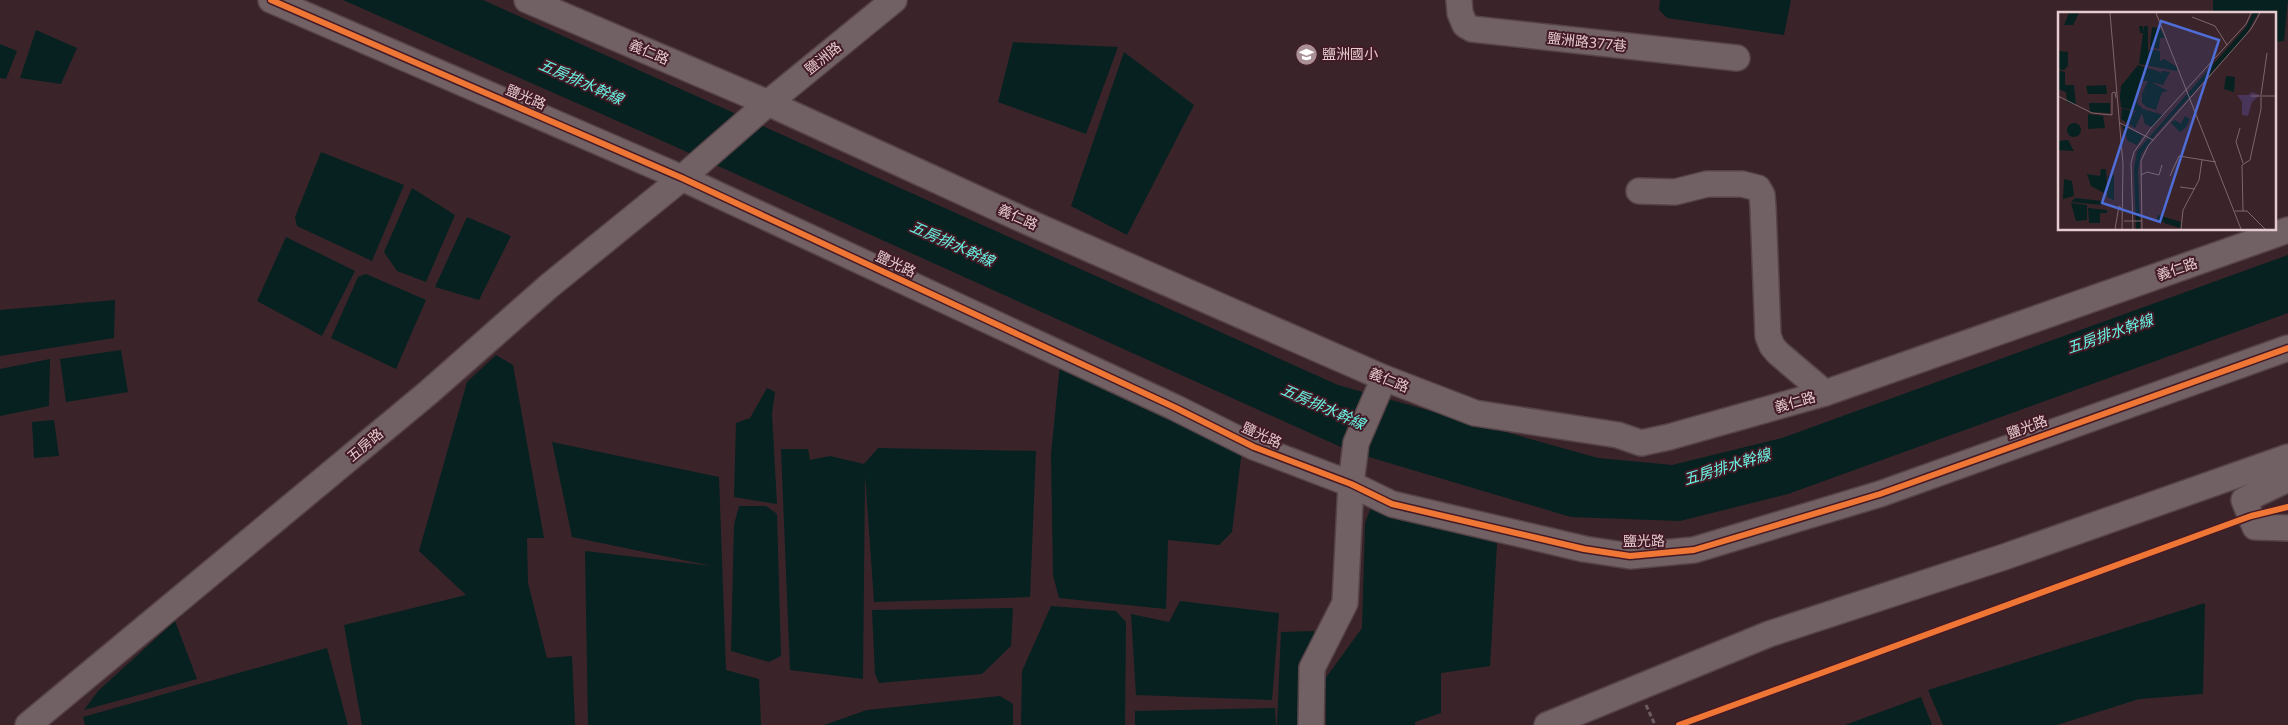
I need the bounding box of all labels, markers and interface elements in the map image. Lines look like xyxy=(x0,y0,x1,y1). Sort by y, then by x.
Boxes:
inset map xyxy=(2058,12,2276,230)
street label: 鹽洲路377巷 xyxy=(1546,28,1628,55)
street label: 義仁路 xyxy=(626,35,672,68)
street label: 鹽洲路 xyxy=(800,37,845,78)
school or university icon: 鹽洲國小 xyxy=(1294,42,1318,66)
place label: 鹽洲國小 xyxy=(1322,44,1378,63)
water label: 五房排水幹線 xyxy=(536,54,628,109)
street label: 鹽光路 xyxy=(503,80,549,113)
street label: 義仁路 xyxy=(995,199,1041,234)
water label: 五房排水幹線 xyxy=(907,216,999,271)
street label: 鹽光路 xyxy=(873,246,919,281)
street label: 義仁路 xyxy=(2154,253,2200,284)
water label: 五房排水幹線 xyxy=(2064,308,2157,357)
street label: 義仁路 xyxy=(1366,363,1412,396)
water label: 五房排水幹線 xyxy=(1278,379,1370,434)
street label: 義仁路 xyxy=(1772,387,1818,416)
street label: 鹽光路 xyxy=(2004,410,2050,443)
street label: 鹽光路 xyxy=(1239,417,1285,452)
street label: 五房路 xyxy=(342,424,387,465)
water label: 五房排水幹線 xyxy=(1681,443,1775,489)
street label: 鹽光路 xyxy=(1623,531,1665,550)

